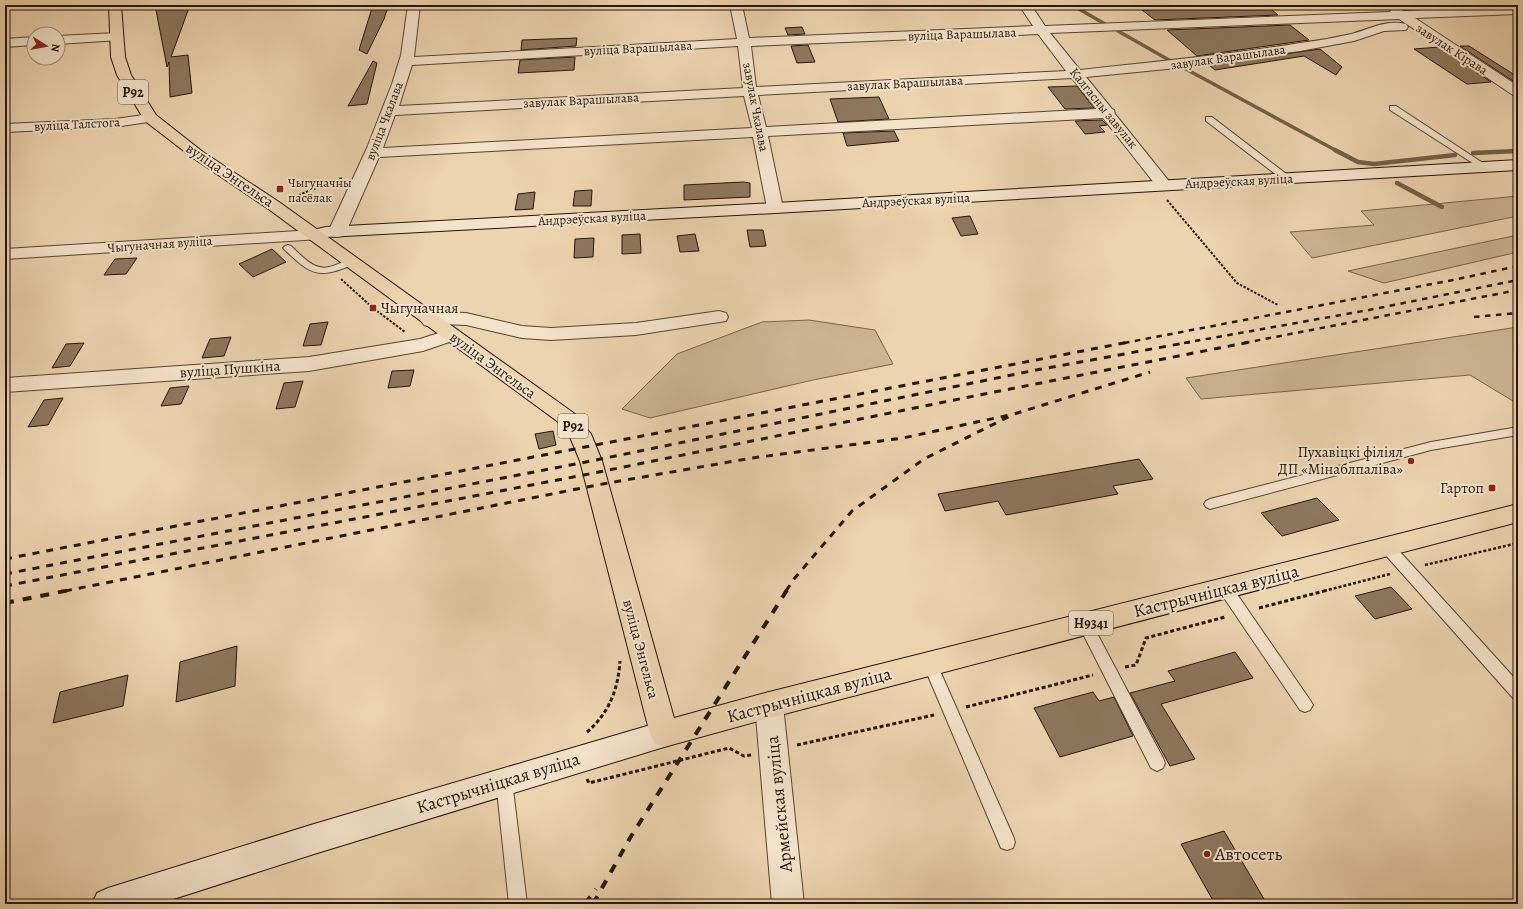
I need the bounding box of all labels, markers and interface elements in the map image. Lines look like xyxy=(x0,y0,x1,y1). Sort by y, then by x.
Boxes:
street label: завулак Кірава xyxy=(1413,19,1491,79)
street label: вуліца Варашылава xyxy=(907,24,1017,44)
north arrow xyxy=(26,26,66,66)
street label: вуліца Варашылава xyxy=(583,37,693,59)
street label: завулак Варашылава xyxy=(1169,41,1287,73)
text: N xyxy=(47,42,63,53)
street label: завулак Чкалава xyxy=(739,61,773,153)
street label: Калгасны завулак xyxy=(1066,64,1142,152)
street label: завулак Варашылава xyxy=(847,71,963,95)
street label: вуліца Чкалава xyxy=(361,79,407,163)
road number: Р92 xyxy=(118,80,148,104)
street label: завулак Варашылава xyxy=(523,88,639,112)
street label: вуліца Талстога xyxy=(33,113,121,135)
street label: вуліца Энгельса xyxy=(182,138,278,212)
street label: Андрэеўская вуліца xyxy=(1184,170,1293,192)
place label: Чыгуначны пасёлак xyxy=(288,174,352,206)
marker: Чыгуначны пасёлак xyxy=(275,184,285,194)
street label: Андрэеўская вуліца xyxy=(861,189,970,211)
street label: Андрэеўская вуліца xyxy=(537,207,646,229)
street label: Чыгуначная вуліца xyxy=(107,232,213,256)
place label: Чыгуначная xyxy=(381,298,459,318)
marker: Чыгуначная xyxy=(368,303,378,313)
street label: вуліца Энгельса xyxy=(446,327,540,403)
street label: вуліца Пушкіна xyxy=(179,356,281,382)
road number: Р92 xyxy=(558,414,588,438)
place label: Пухавіцкі філіял ДП «Мінаблпаліва» xyxy=(1278,442,1404,479)
marker: Пухавіцкі філіял ДП «Мінаблпаліва» xyxy=(1406,456,1416,466)
place label: Гартоп xyxy=(1440,478,1484,498)
marker: Гартоп xyxy=(1487,483,1497,493)
street label: Кастрычніцкая вуліца xyxy=(1131,559,1302,623)
street label: вуліца Энгельса xyxy=(618,597,664,701)
road number: Н9341 xyxy=(1069,611,1113,635)
street label: Кастрычніцкая вуліца xyxy=(724,661,895,729)
street label: Армейская вуліца xyxy=(760,734,798,874)
street label: Кастрычніцкая вуліца xyxy=(413,747,583,819)
place label: Автосеть xyxy=(1214,842,1283,866)
marker: Автосеть xyxy=(1202,849,1212,859)

